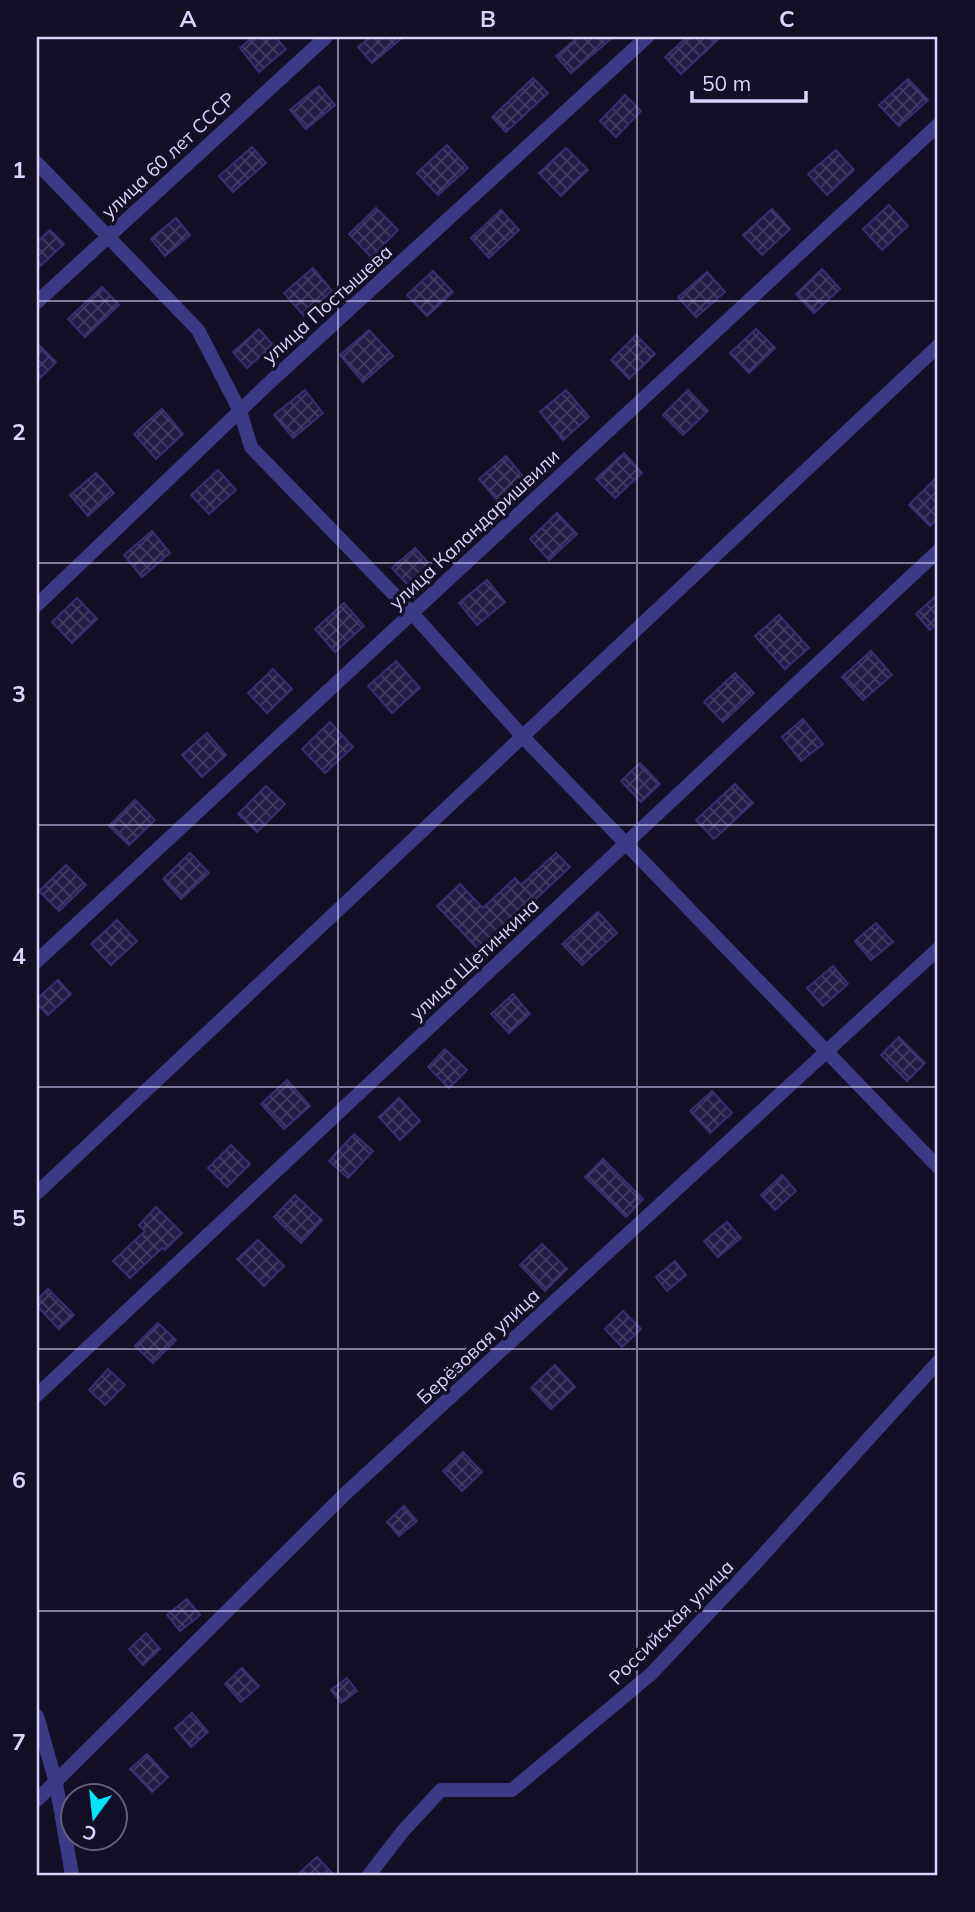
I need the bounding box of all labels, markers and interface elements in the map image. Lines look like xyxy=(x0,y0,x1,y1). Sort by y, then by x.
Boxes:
text: A xyxy=(179,4,197,33)
text: B xyxy=(480,4,496,33)
text: C xyxy=(779,4,795,33)
scale bar xyxy=(692,60,805,104)
text: 50 m xyxy=(702,70,751,96)
street label: улица 60 лет СССР xyxy=(96,87,240,223)
text: 1 xyxy=(12,155,26,184)
street label: улица Постышева xyxy=(257,239,397,369)
text: 2 xyxy=(12,417,26,446)
street label: улица Каландаришвили xyxy=(384,444,564,614)
text: 3 xyxy=(12,679,26,708)
street label: улица Щетинкина xyxy=(404,893,544,1025)
text: 4 xyxy=(12,941,26,970)
text: 5 xyxy=(12,1203,26,1232)
street label: Берёзовая улица xyxy=(412,1283,544,1409)
text: 6 xyxy=(12,1465,26,1494)
street label: Российская улица xyxy=(603,1554,739,1690)
text: 7 xyxy=(12,1727,26,1756)
north arrow xyxy=(60,1783,130,1853)
text: С xyxy=(80,1820,99,1847)

